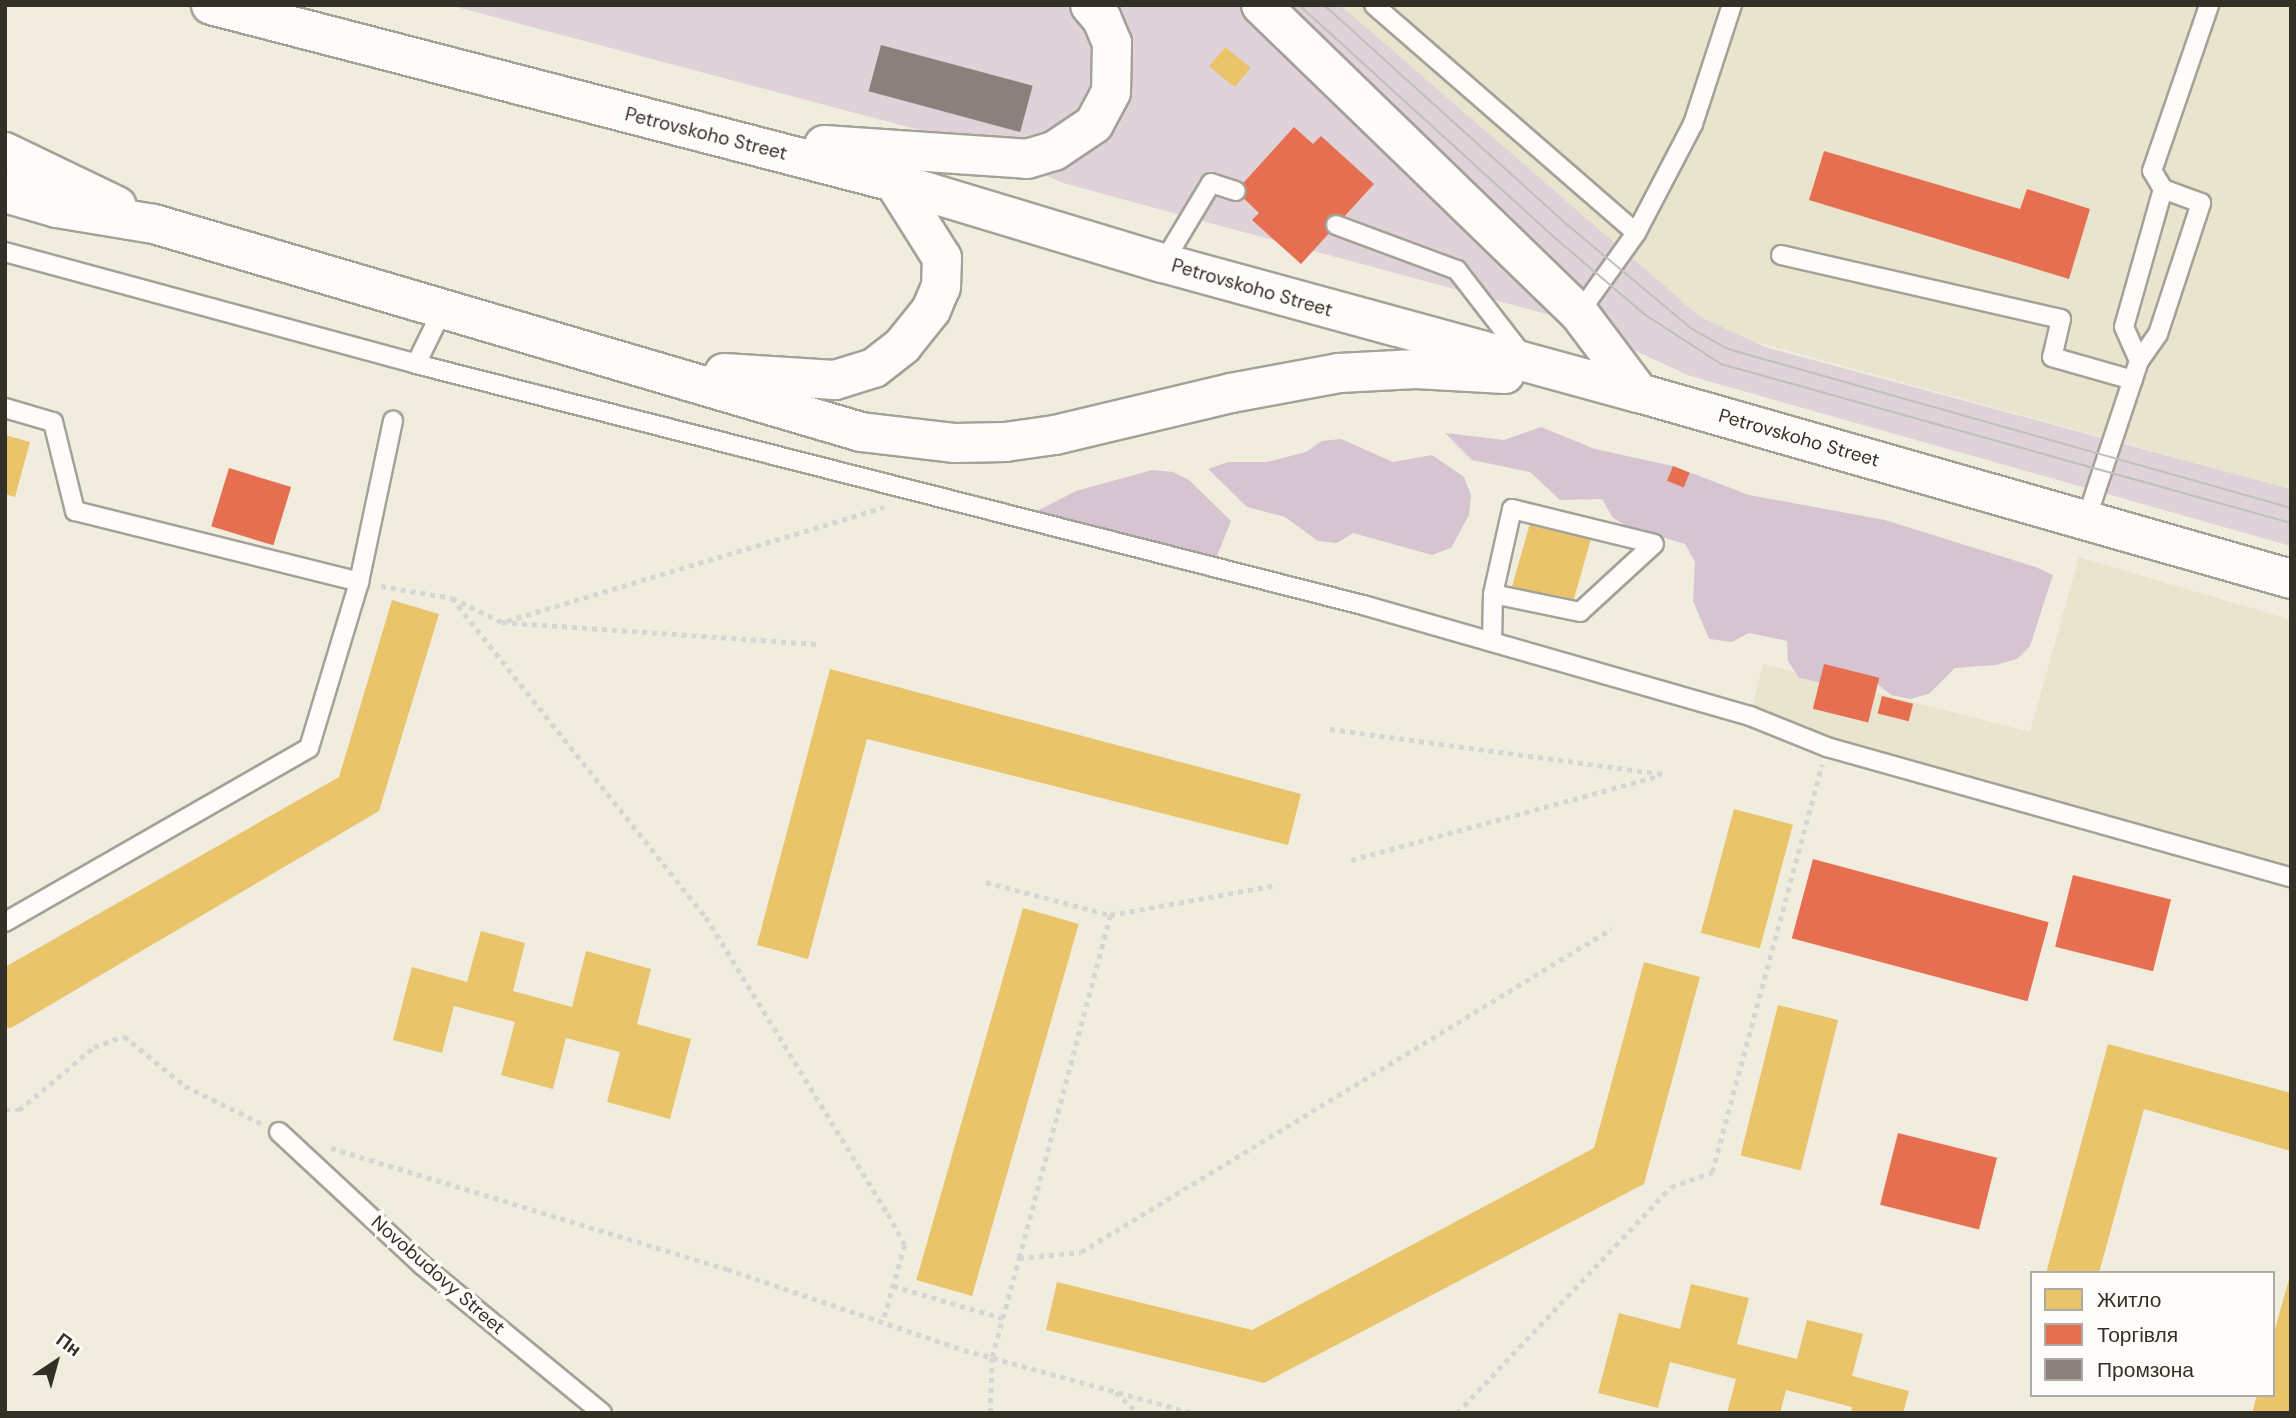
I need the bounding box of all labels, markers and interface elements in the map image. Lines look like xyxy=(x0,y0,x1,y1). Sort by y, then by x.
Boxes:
street label: Petrovskoho Street xyxy=(623,103,789,165)
street label: Petrovskoho Street xyxy=(1169,254,1335,322)
street label: Petrovskoho Street xyxy=(1716,404,1882,472)
street label: Novobudovy Street xyxy=(366,1211,510,1339)
legend xyxy=(2030,1271,2275,1397)
text: Житло xyxy=(2097,1286,2161,1314)
text: Торгівля xyxy=(2097,1321,2178,1349)
north arrow xyxy=(21,1327,91,1397)
text: Пн xyxy=(51,1327,86,1362)
text: Промзона xyxy=(2097,1356,2194,1384)

